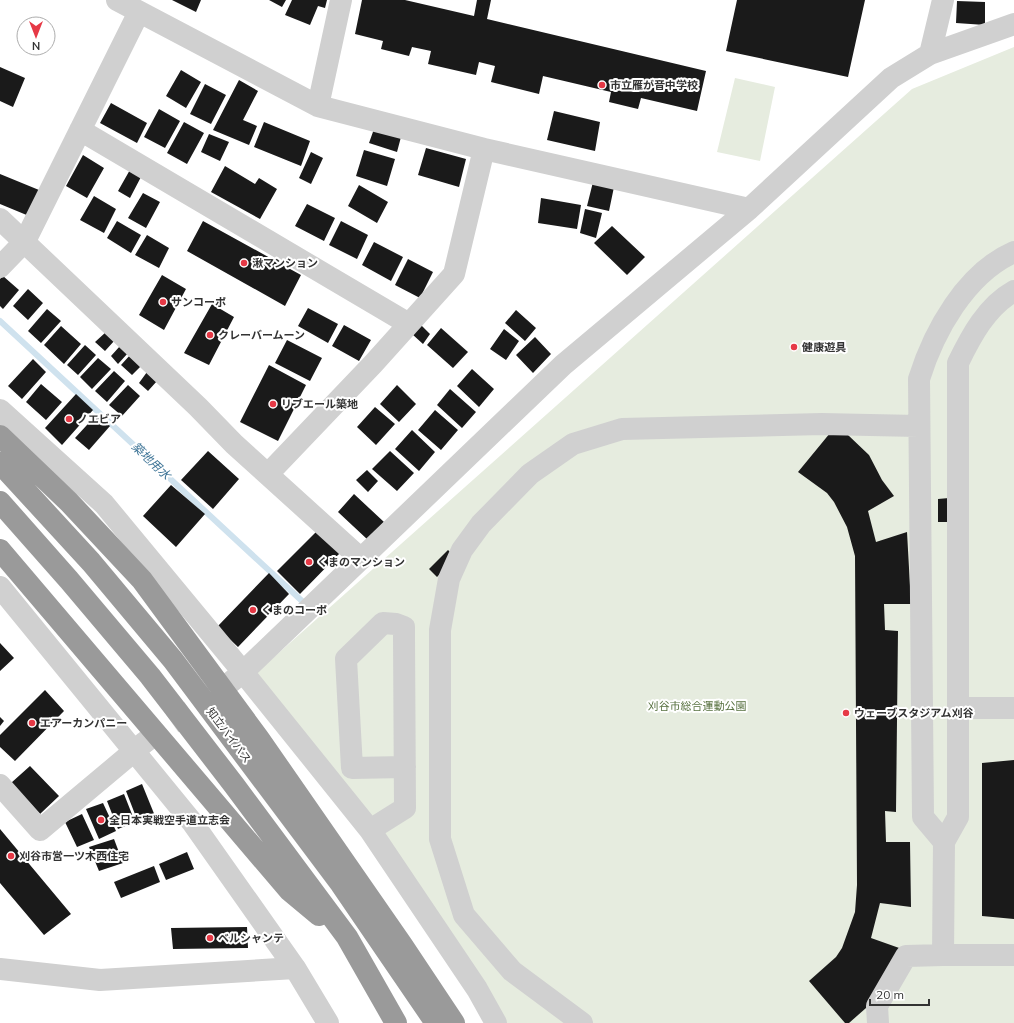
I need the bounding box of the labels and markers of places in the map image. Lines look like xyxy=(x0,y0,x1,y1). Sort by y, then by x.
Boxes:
place label: 市立雁が音中学校 xyxy=(610,78,698,92)
marker: 市立雁が音中学校 xyxy=(597,80,607,90)
place label: 湫マンション xyxy=(252,256,318,270)
marker: 湫マンション xyxy=(239,258,249,268)
place label: サンコーポ xyxy=(171,295,226,309)
marker: サンコーポ xyxy=(158,297,168,307)
place label: クレーバームーン xyxy=(218,328,305,342)
marker: クレーバームーン xyxy=(205,330,215,340)
place label: 健康遊具 xyxy=(801,340,846,354)
marker: 健康遊具 xyxy=(789,342,799,352)
place label: リブエール築地 xyxy=(281,397,358,411)
marker: リブエール築地 xyxy=(268,399,278,409)
place label: ノエビア xyxy=(77,412,121,426)
marker: ノエビア xyxy=(64,414,74,424)
place label: くまのマンション xyxy=(317,555,405,569)
marker: くまのマンション xyxy=(304,557,314,567)
place label: くまのコーポ xyxy=(261,603,327,617)
marker: くまのコーポ xyxy=(248,605,258,615)
place label: ウェーブスタジアム刈谷 xyxy=(854,706,974,720)
marker: ウェーブスタジアム刈谷 xyxy=(841,708,851,718)
place label: エアーカンパニー xyxy=(40,716,127,730)
marker: エアーカンパニー xyxy=(27,718,37,728)
place label: 全日本実戦空手道立志会 xyxy=(109,813,230,827)
marker: 全日本実戦空手道立志会 xyxy=(96,815,106,825)
place label: 刈谷市営一ツ木西住宅 xyxy=(19,849,129,863)
marker: 刈谷市営一ツ木西住宅 xyxy=(6,851,16,861)
place label: ベルシャンテ xyxy=(218,931,284,945)
marker: ベルシャンテ xyxy=(205,933,215,943)

